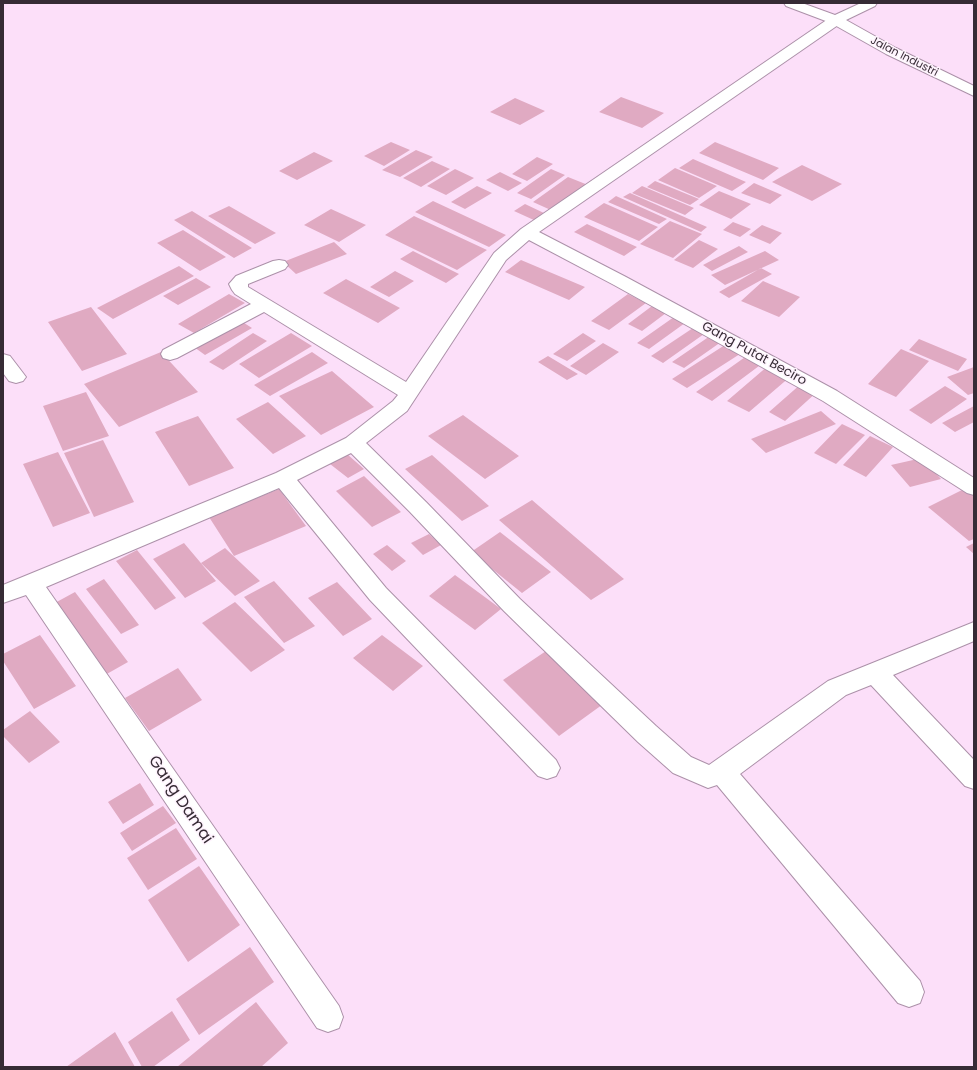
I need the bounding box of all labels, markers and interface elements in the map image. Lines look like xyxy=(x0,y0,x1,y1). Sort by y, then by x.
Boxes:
street label: Jalan Industri xyxy=(868,34,940,80)
street label: Gang Putat Beciro xyxy=(699,319,809,389)
street label: Gang Damai xyxy=(144,752,216,848)

